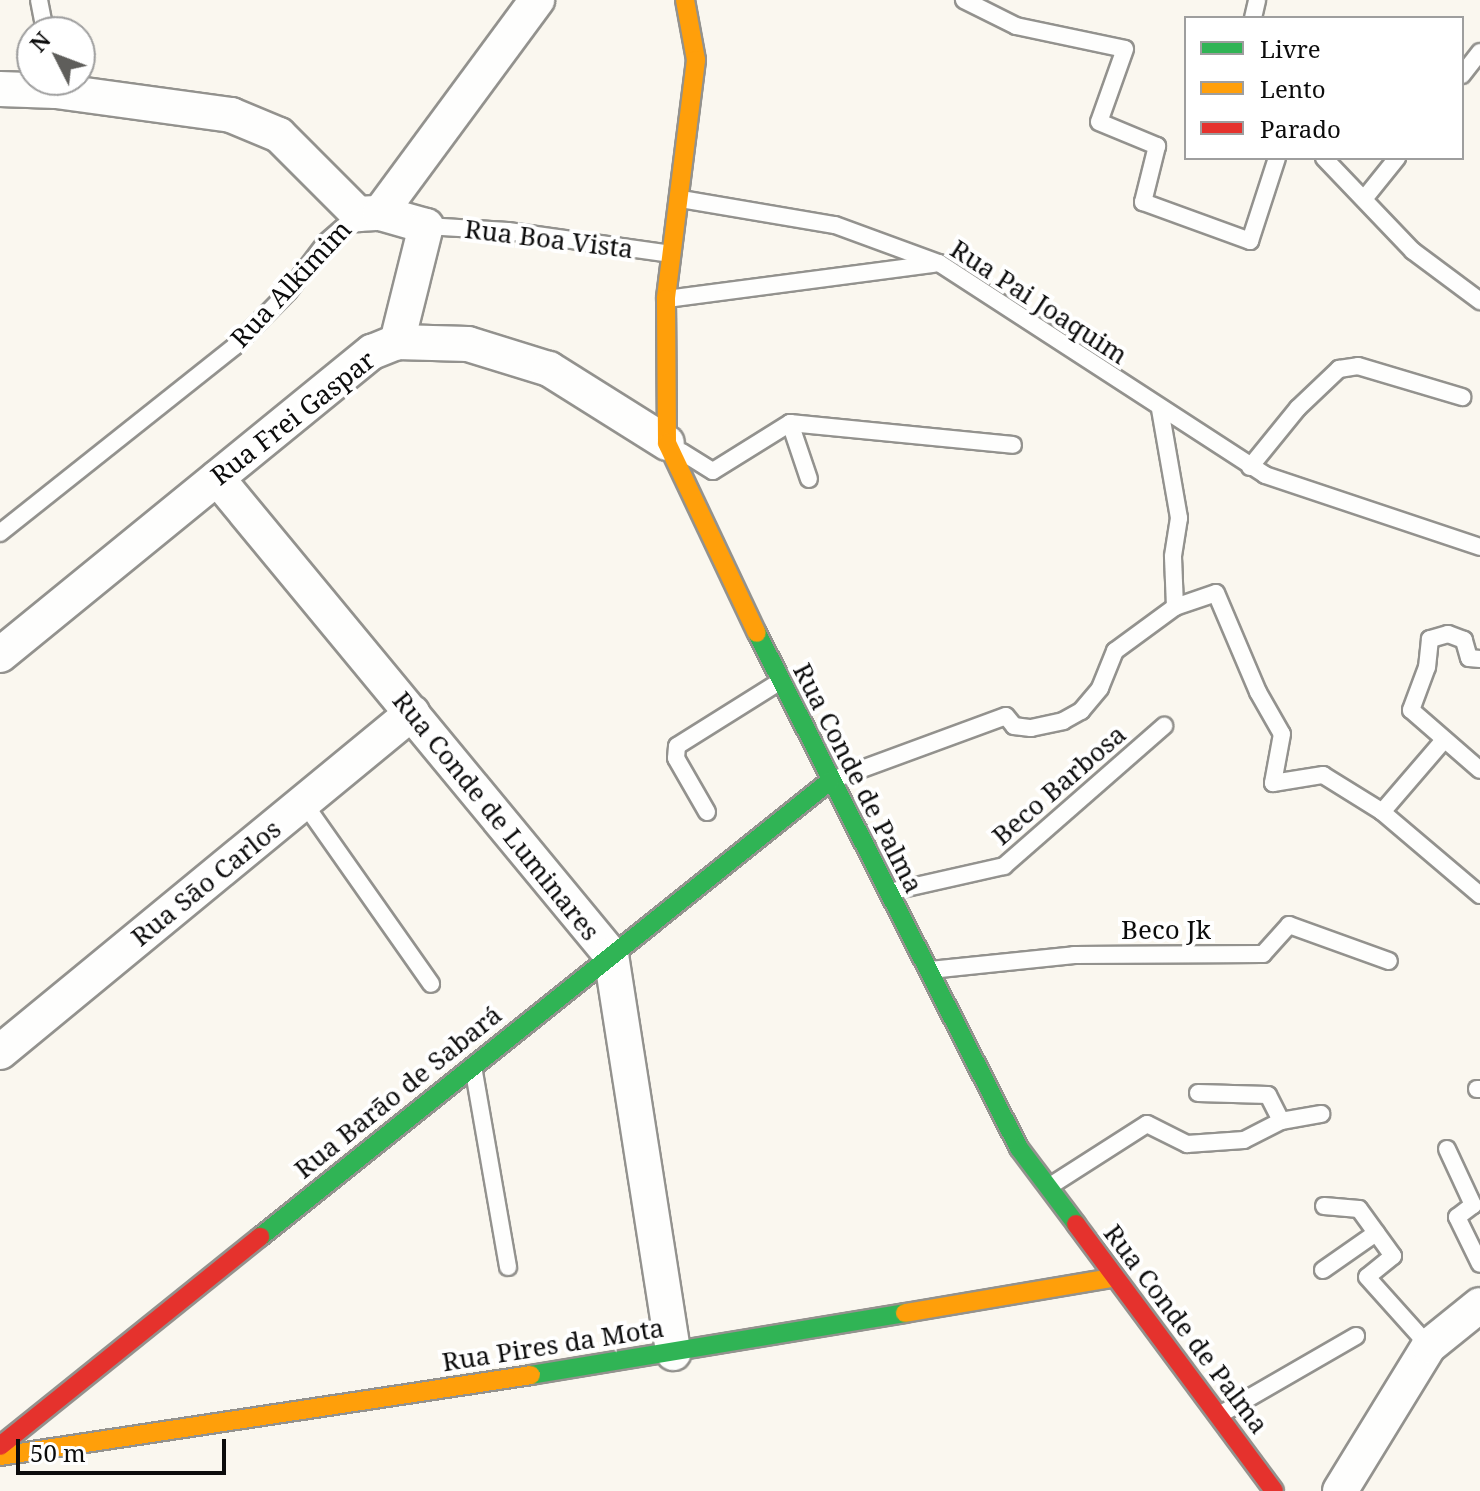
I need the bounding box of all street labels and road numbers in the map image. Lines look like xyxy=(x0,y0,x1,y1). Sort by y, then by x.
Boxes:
street label: Rua Boa Vista xyxy=(463,213,635,265)
street label: Rua Alkimim xyxy=(224,214,358,354)
street label: Rua Pai Joaquim xyxy=(945,233,1133,371)
street label: Rua Frei Gaspar xyxy=(205,344,381,492)
street label: Rua Conde de Palma xyxy=(787,658,929,898)
street label: Rua Conde de Luminares xyxy=(386,685,606,947)
street label: Beco Barbosa xyxy=(986,719,1132,851)
street label: Rua São Carlos xyxy=(125,813,287,953)
street label: Beco Jk xyxy=(1121,914,1211,946)
street label: Rua Barão de Sabará xyxy=(288,999,508,1185)
street label: Rua Conde de Palma xyxy=(1097,1218,1275,1440)
street label: Rua Pires da Mota xyxy=(440,1312,666,1378)

